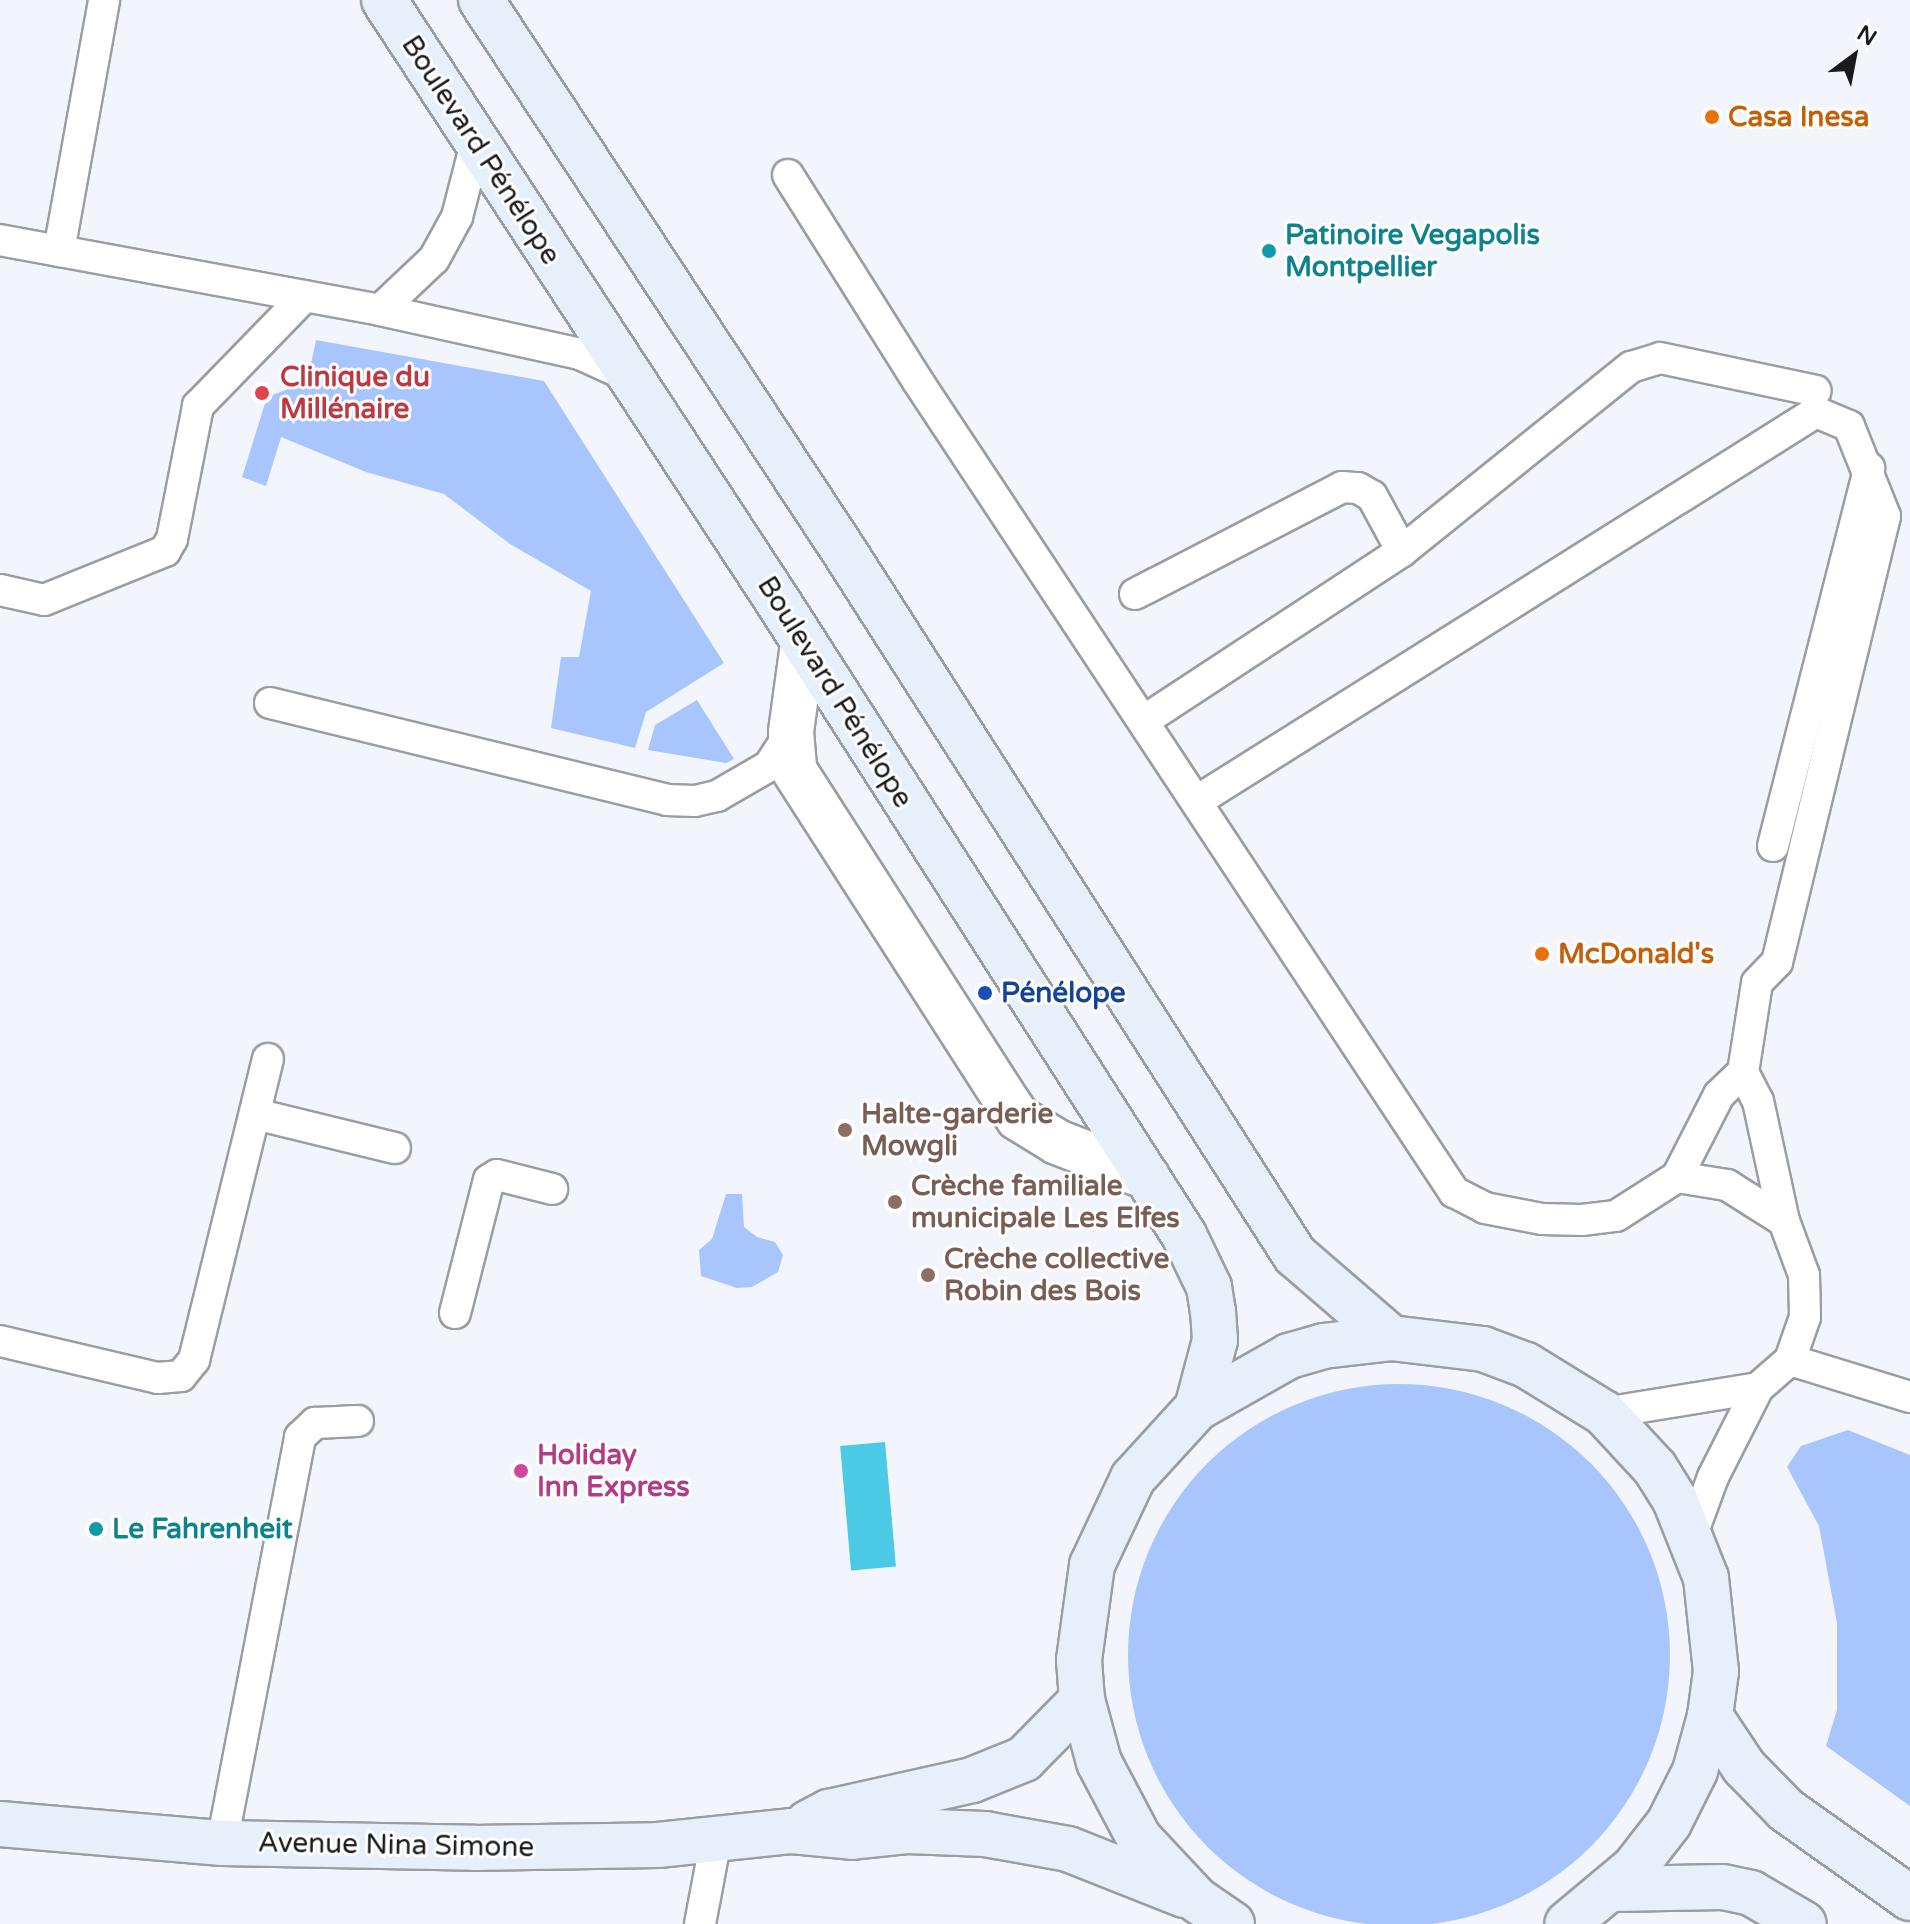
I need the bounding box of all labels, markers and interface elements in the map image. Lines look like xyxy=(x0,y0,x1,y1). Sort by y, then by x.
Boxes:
north arrow xyxy=(1814,16,1894,96)
text: N xyxy=(1852,20,1881,51)
street label: Boulevard Pénélope xyxy=(394,29,568,271)
place label: Casa Inesa xyxy=(1728,100,1869,134)
marker: Casa Inesa xyxy=(1703,108,1721,126)
place label: Patinoire Vegapolis Montpellier xyxy=(1285,218,1540,284)
marker: Patinoire Vegapolis Montpellier xyxy=(1260,242,1278,260)
place label: Clinique du Millénaire xyxy=(280,360,430,426)
marker: Clinique du Millénaire xyxy=(251,382,273,404)
street label: Boulevard Pénélope xyxy=(750,570,920,814)
place label: McDonald's xyxy=(1558,937,1714,971)
marker: McDonald's xyxy=(1533,945,1551,963)
place label: Pénélope xyxy=(1001,976,1126,1010)
marker: Pénélope xyxy=(976,984,994,1002)
place label: Halte-garderie Mowgli xyxy=(861,1097,1053,1163)
marker: Halte-garderie Mowgli xyxy=(836,1121,854,1139)
place label: Crèche familiale municipale Les Elfes xyxy=(911,1169,1180,1235)
marker: Crèche familiale municipale Les Elfes xyxy=(886,1193,904,1211)
place label: Crèche collective Robin des Bois xyxy=(944,1242,1169,1308)
marker: Crèche collective Robin des Bois xyxy=(919,1266,937,1284)
place label: Holiday Inn Express xyxy=(537,1438,690,1504)
marker: Holiday Inn Express xyxy=(512,1462,530,1480)
place label: Le Fahrenheit xyxy=(112,1512,293,1546)
marker: Le Fahrenheit xyxy=(87,1520,105,1538)
street label: Avenue Nina Simone xyxy=(258,1826,534,1864)

